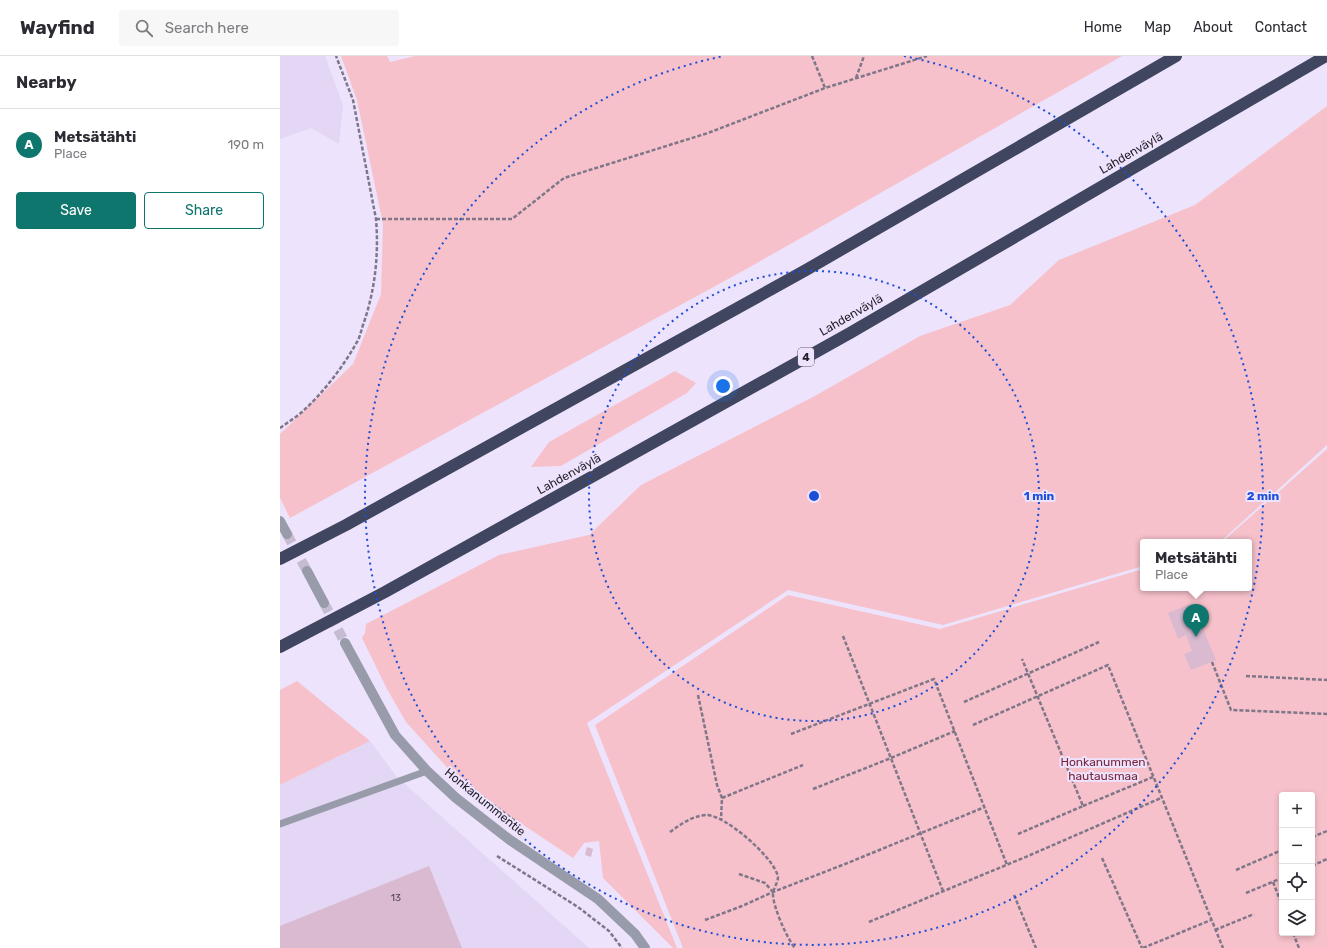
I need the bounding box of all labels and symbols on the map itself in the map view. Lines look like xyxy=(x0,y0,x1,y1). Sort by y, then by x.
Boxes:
street label: Lahdenväylä xyxy=(1097,129,1165,177)
street label: Lahdenväylä xyxy=(817,291,885,339)
road number: 4 xyxy=(798,348,814,366)
your location xyxy=(713,376,733,396)
street label: Lahdenväylä xyxy=(535,451,603,497)
centre of rings xyxy=(807,489,821,503)
text: 1 min xyxy=(1024,489,1055,503)
text: 2 min xyxy=(1247,489,1280,503)
pin: A xyxy=(1183,604,1209,637)
park label: Honkanummen hautausmaa xyxy=(1060,755,1146,783)
street label: Honkanummentie xyxy=(442,765,528,839)
house number: 13 xyxy=(391,892,401,904)

